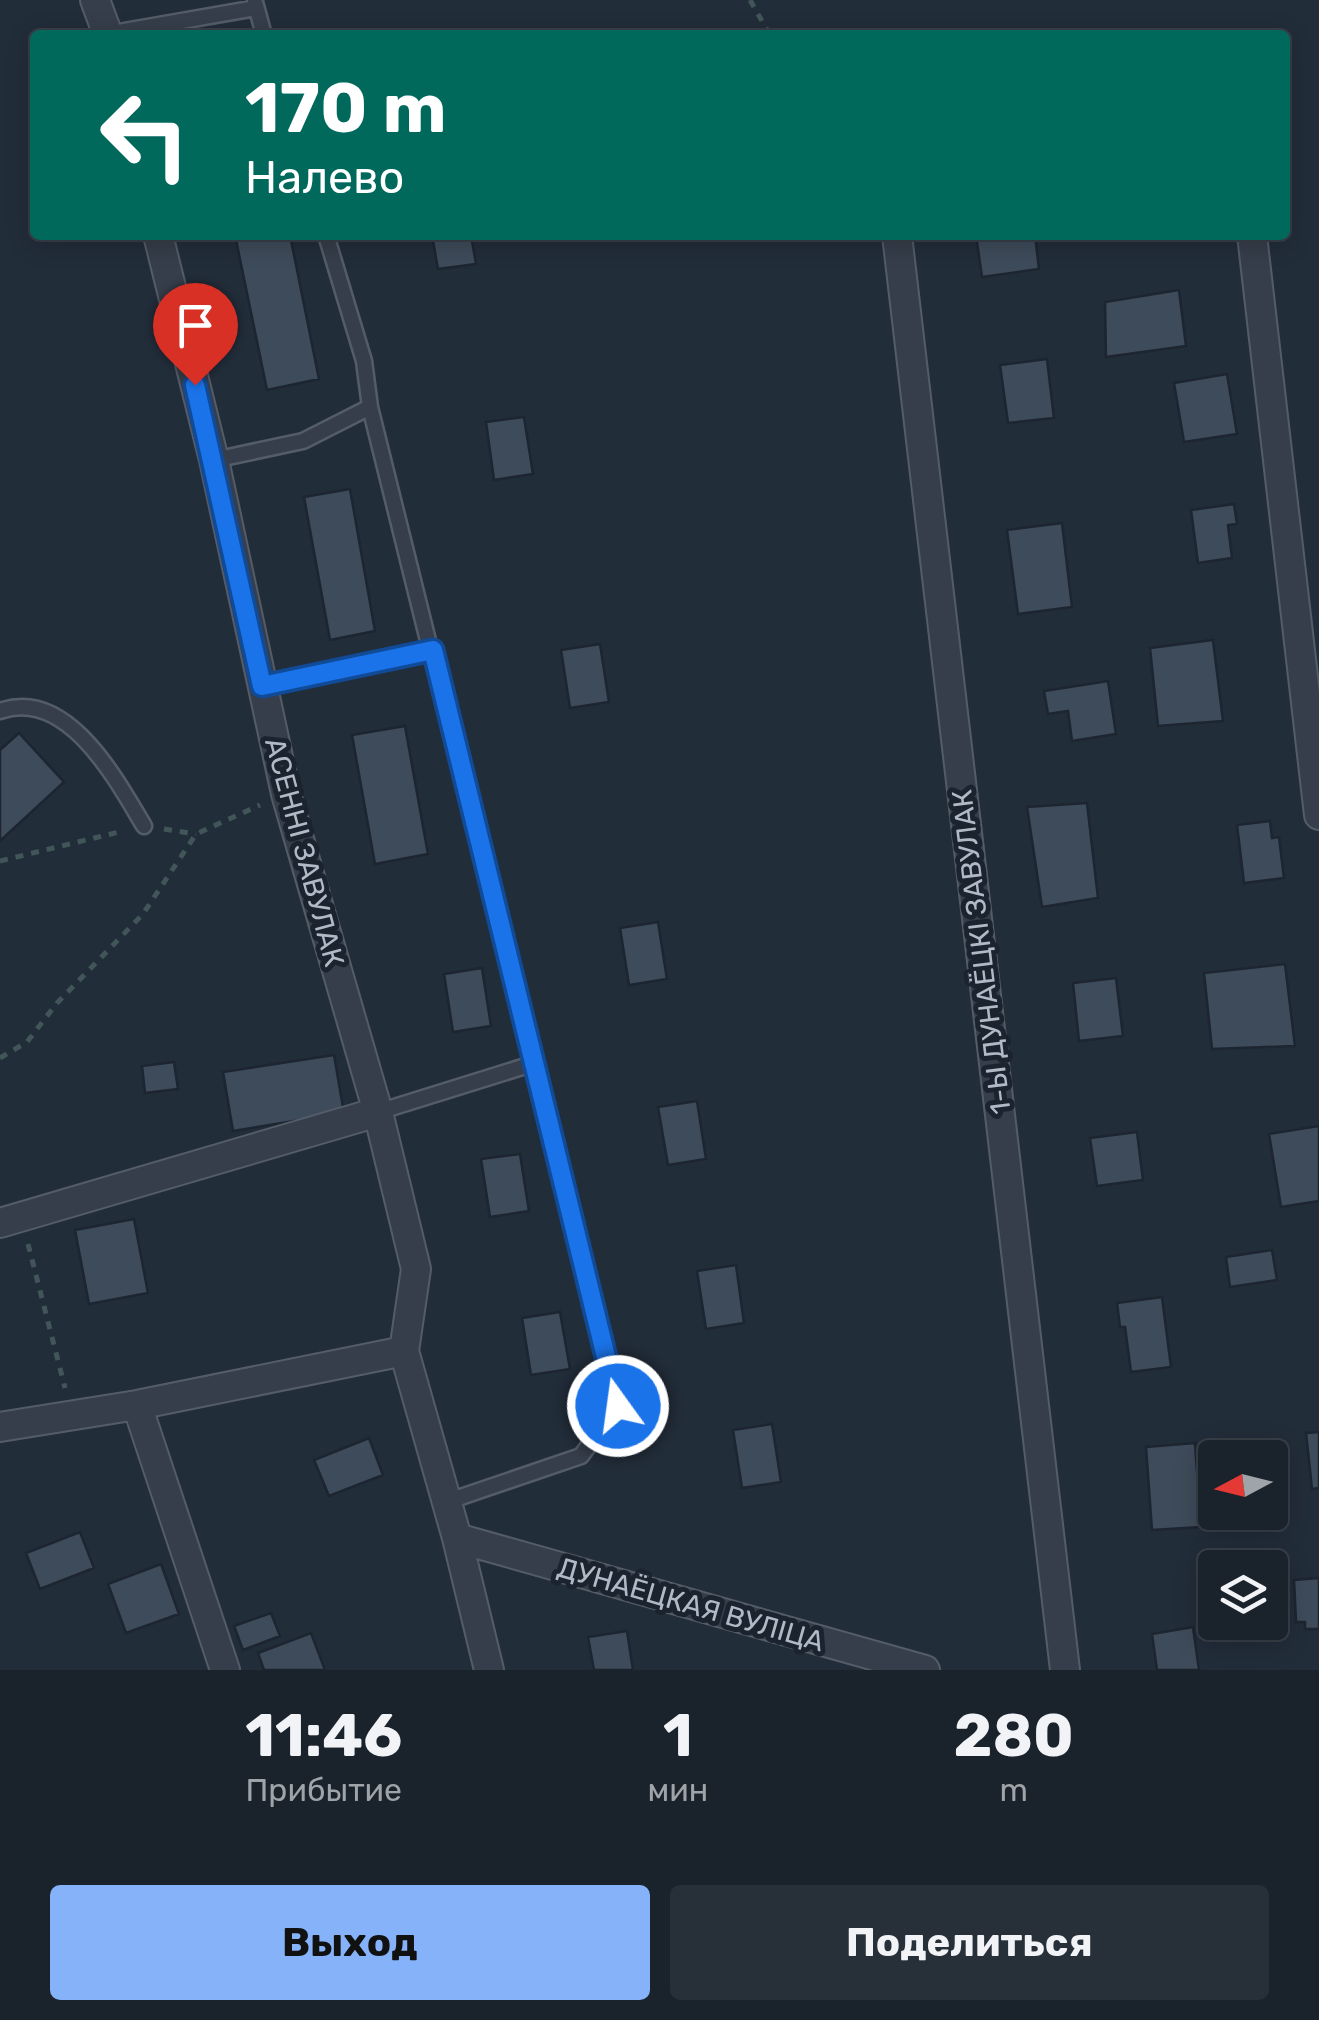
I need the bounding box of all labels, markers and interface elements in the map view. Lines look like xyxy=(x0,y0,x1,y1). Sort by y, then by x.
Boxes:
text: 170 m xyxy=(245,67,447,150)
icon: left xyxy=(80,70,210,200)
text: Налево xyxy=(245,151,404,204)
pin xyxy=(153,283,238,386)
icon: arrive xyxy=(168,298,223,353)
street label: АСЕННІ ЗАВУЛАК xyxy=(258,734,351,970)
street label: 1-Ы ДУНАЁЦКІ ЗАВУЛАК xyxy=(945,788,1018,1116)
position arrow xyxy=(566,1354,670,1458)
north arrow xyxy=(1198,1440,1288,1530)
map controls xyxy=(1198,1440,1288,1640)
button: layers xyxy=(1198,1550,1288,1640)
street label: ДУНАЁЦКАЯ ВУЛІЦА xyxy=(554,1551,828,1658)
text: 11:46 xyxy=(245,1700,402,1771)
text: 1 xyxy=(663,1700,693,1771)
text: 280 xyxy=(953,1700,1074,1771)
text: Прибытие xyxy=(246,1771,402,1809)
text: мин xyxy=(647,1771,708,1809)
text: m xyxy=(999,1771,1028,1809)
button: Выход xyxy=(50,1885,650,2000)
button: Поделиться xyxy=(670,1885,1269,2000)

